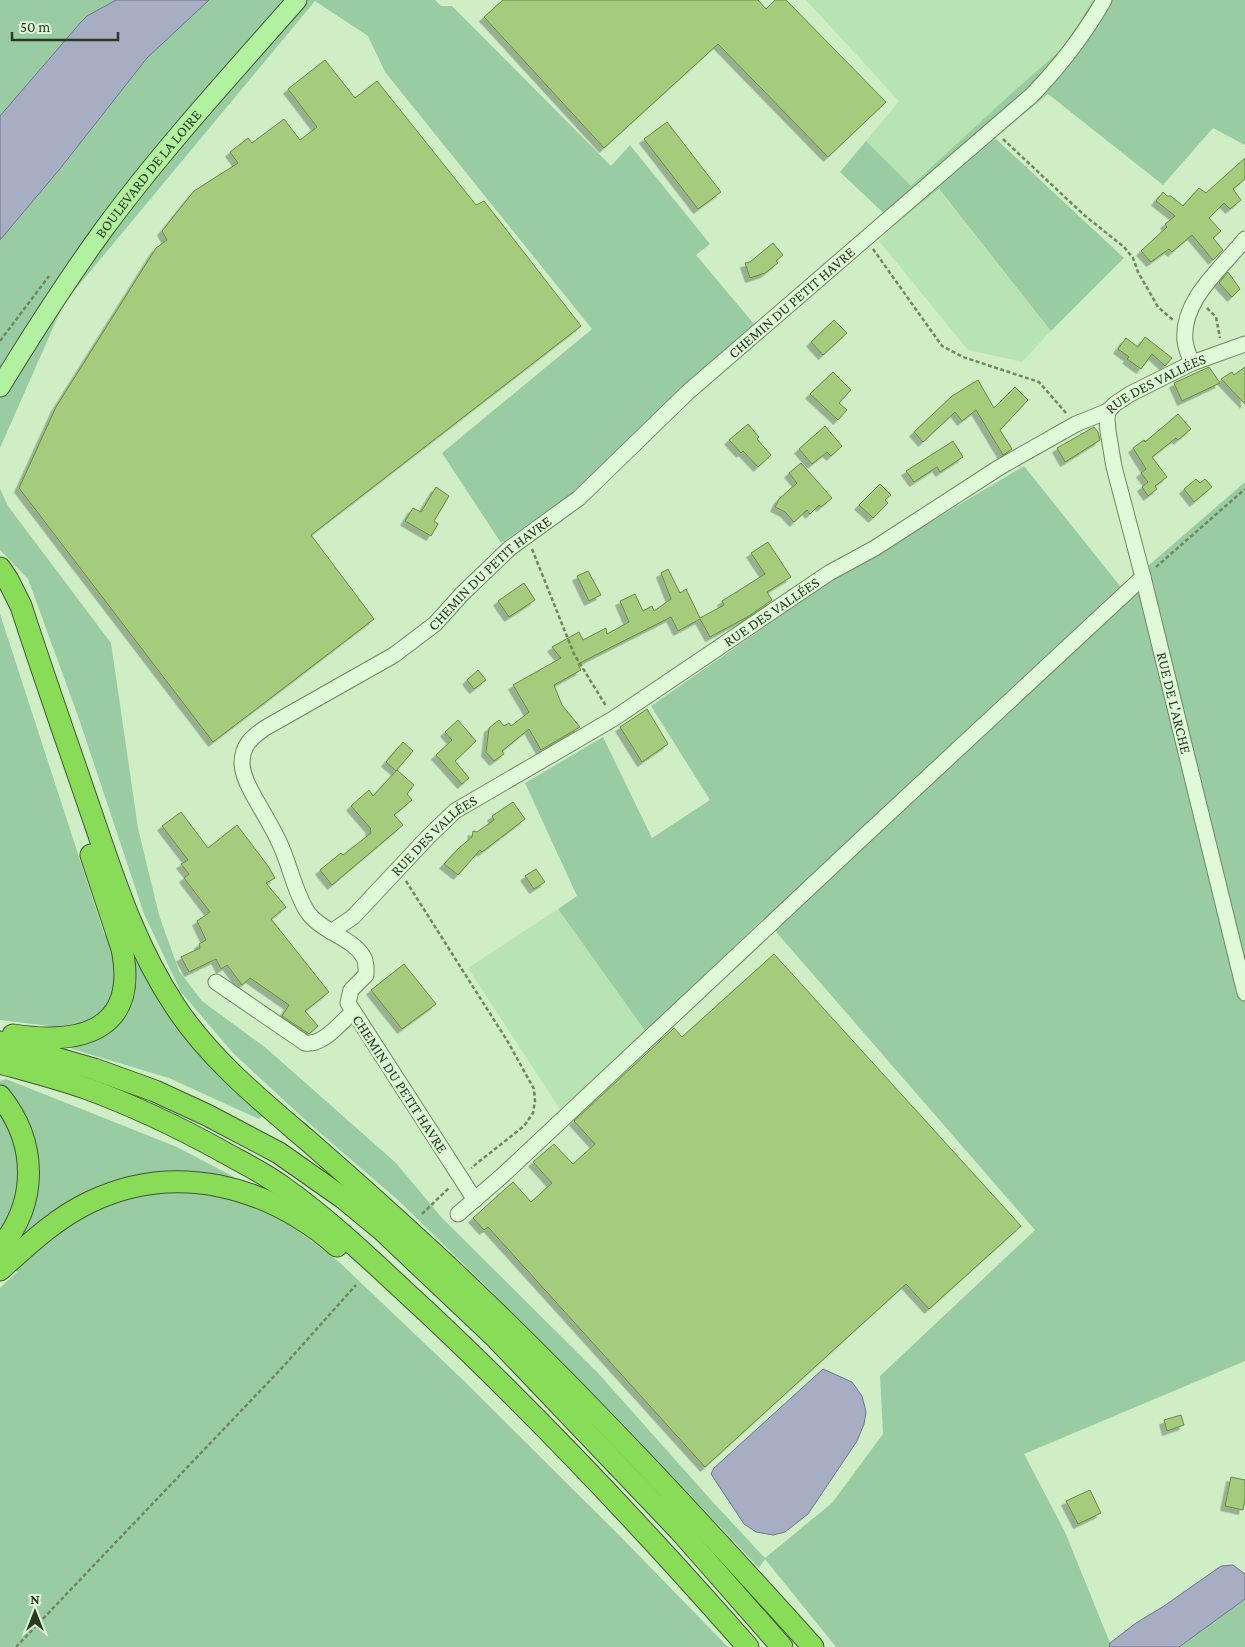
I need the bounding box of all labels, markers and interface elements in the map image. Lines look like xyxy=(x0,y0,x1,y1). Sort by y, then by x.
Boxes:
scale bar xyxy=(12,10,119,42)
text: 50 m xyxy=(20,19,50,35)
street label: BOULEVARD DE LA LOIRE xyxy=(92,107,205,241)
street label: CHEMIN DU PETIT HAVRE xyxy=(725,244,858,361)
street label: RUE DES VALLÉES xyxy=(1102,351,1208,417)
street label: CHEMIN DU PETIT HAVRE xyxy=(426,513,554,634)
street label: RUE DES VALLÉES xyxy=(721,574,822,650)
street label: RUE DE L'ARCHE xyxy=(1154,650,1194,755)
street label: RUE DES VALLÉES xyxy=(388,792,480,879)
street label: CHEMIN DU PETIT HAVRE xyxy=(349,1012,451,1156)
north arrow xyxy=(10,1587,60,1637)
text: N xyxy=(30,1591,40,1607)

